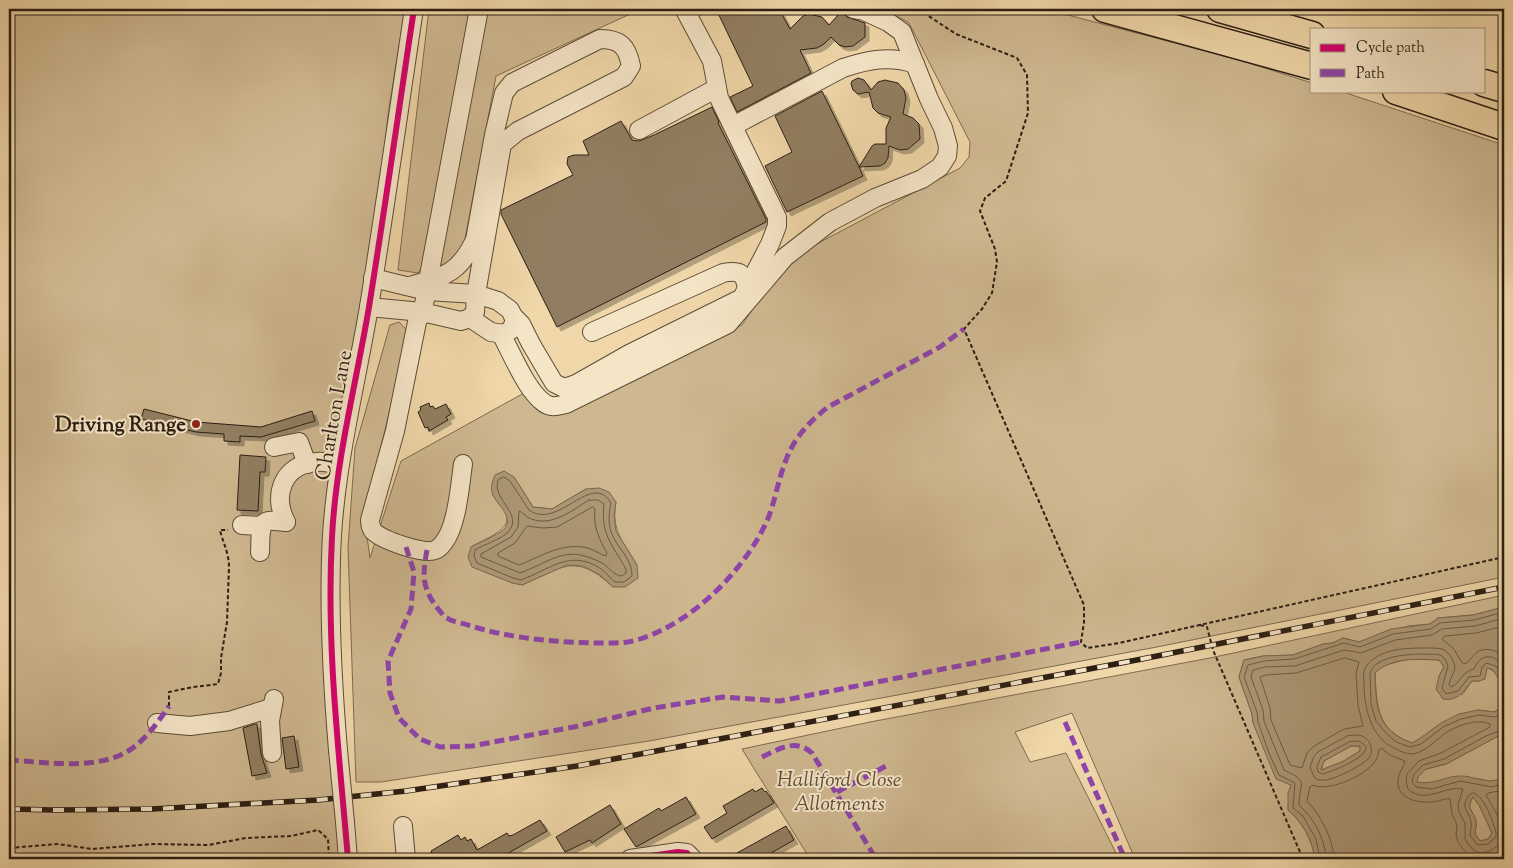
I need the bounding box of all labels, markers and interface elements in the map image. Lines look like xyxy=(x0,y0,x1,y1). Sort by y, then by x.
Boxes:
legend xyxy=(1310,28,1486,92)
text: Cycle path xyxy=(1356,38,1425,59)
text: Path xyxy=(1356,64,1385,85)
street label: Charlton Lane xyxy=(309,348,361,483)
place label: Driving Range xyxy=(55,411,186,441)
marker: Driving Range xyxy=(190,418,202,430)
park label: Halliford Close Allotments xyxy=(777,766,901,820)

